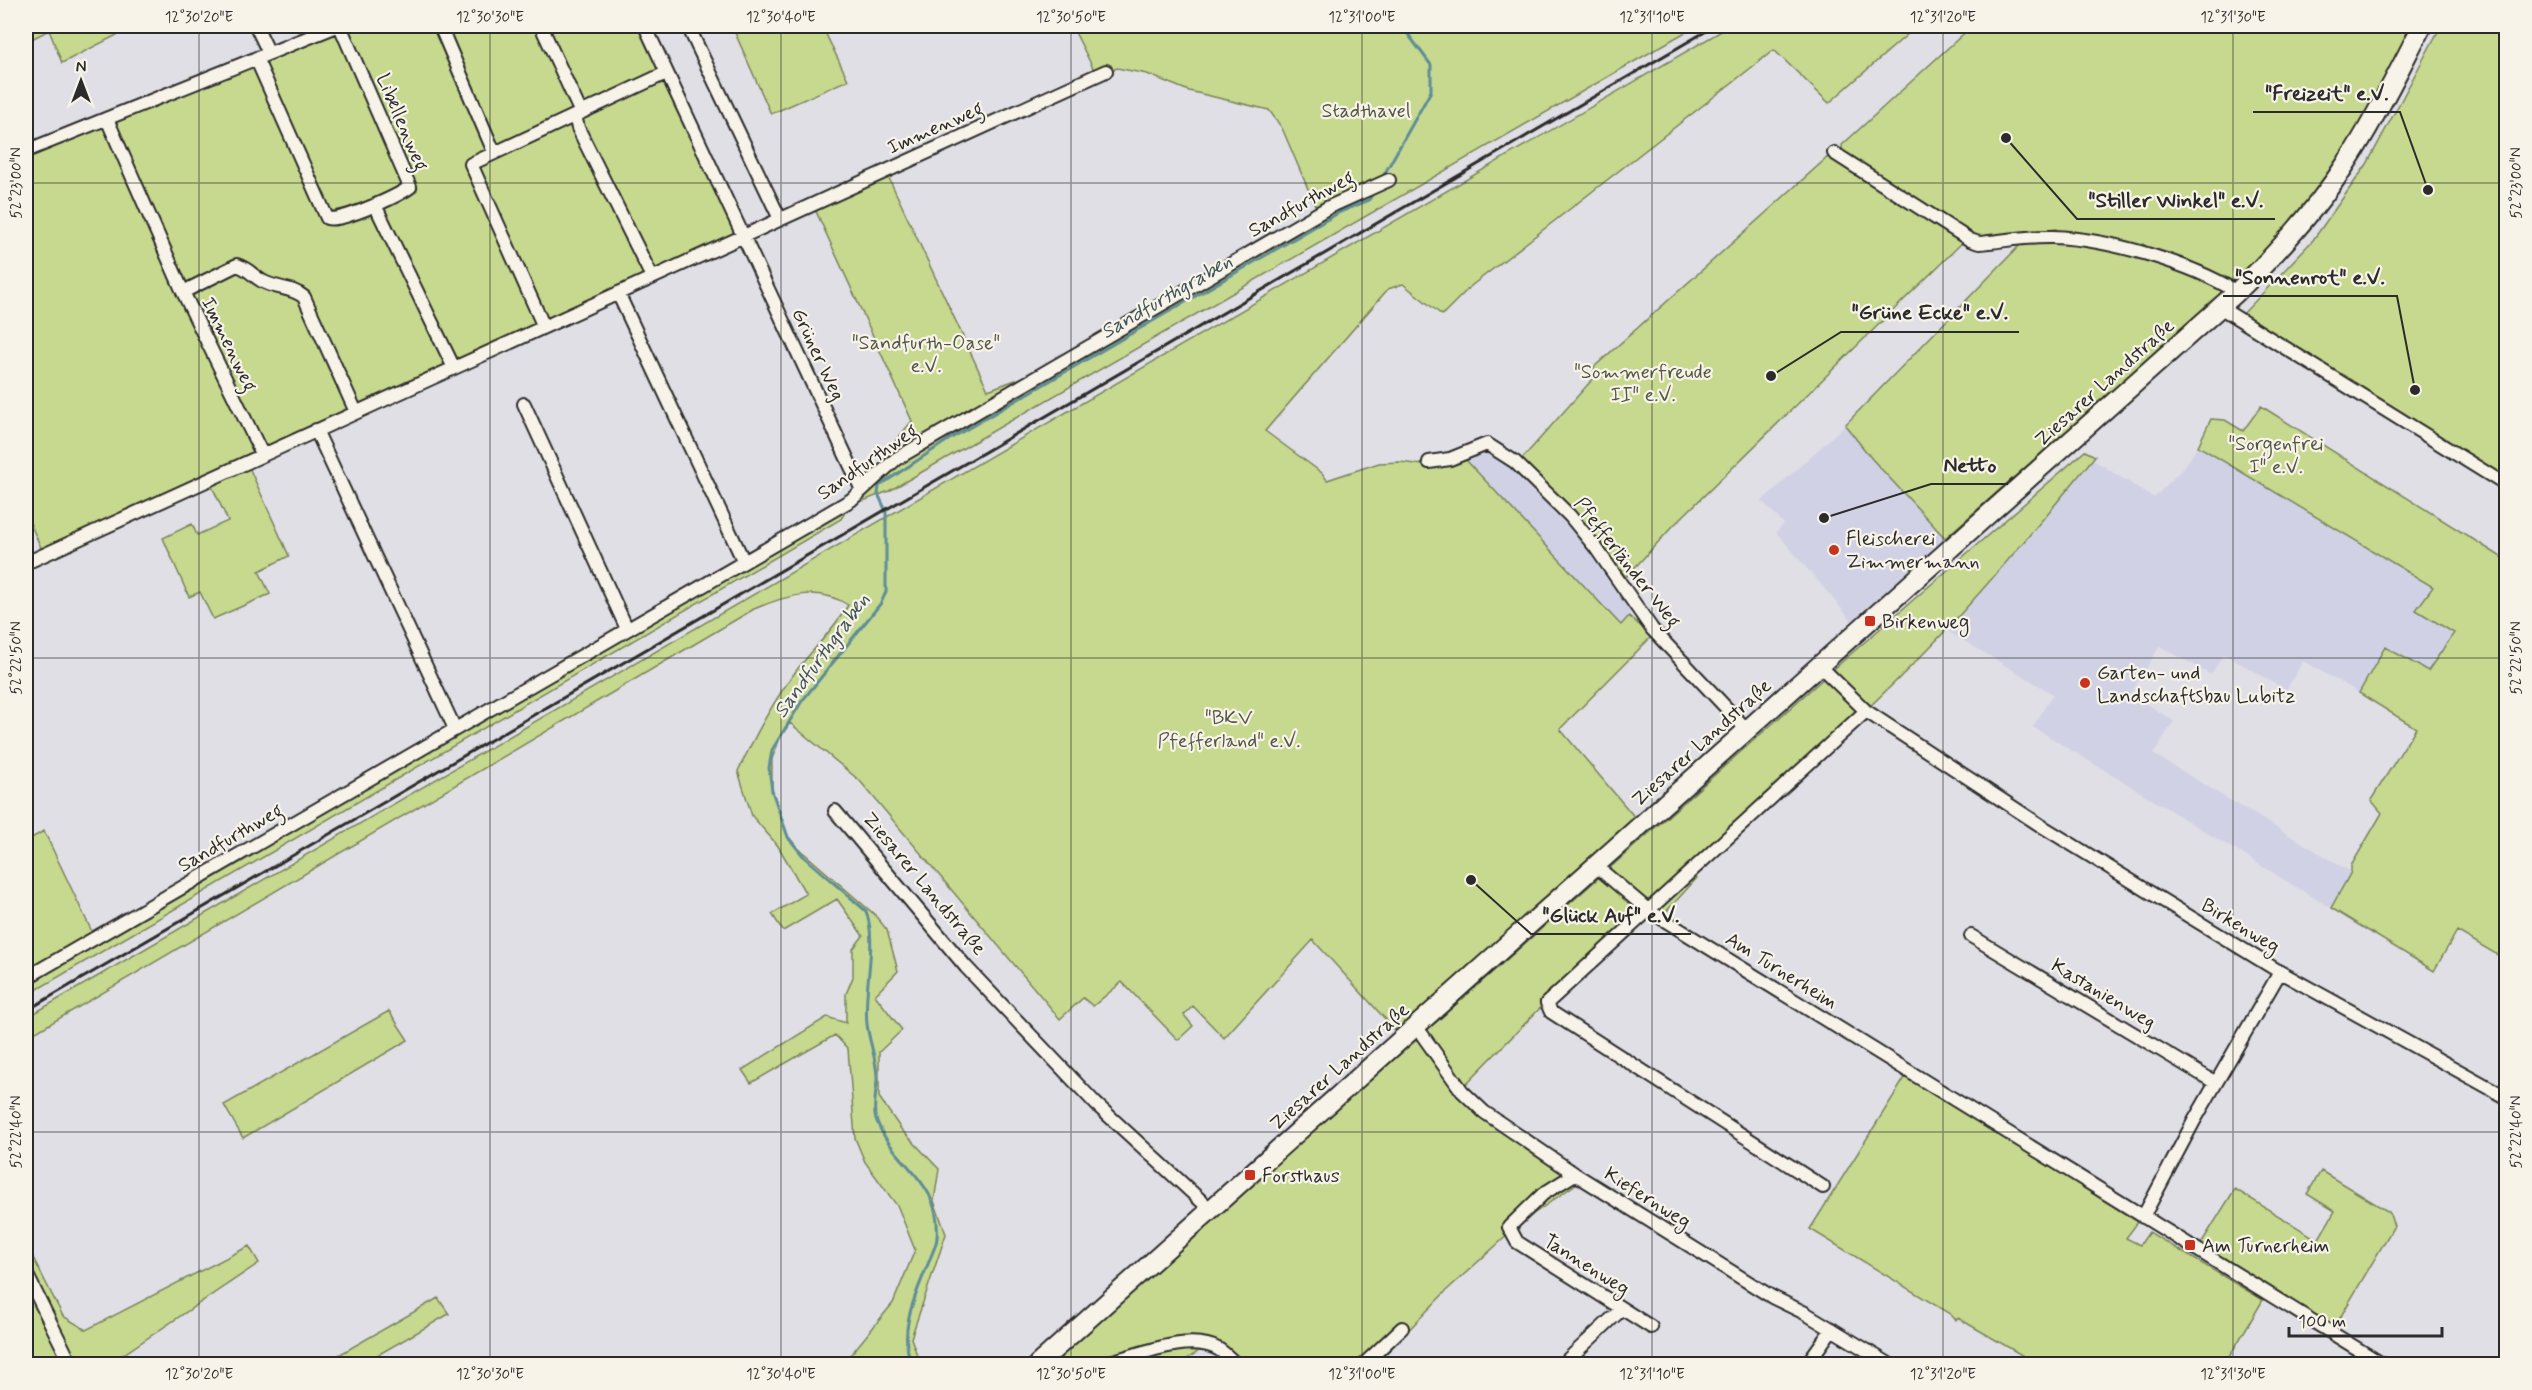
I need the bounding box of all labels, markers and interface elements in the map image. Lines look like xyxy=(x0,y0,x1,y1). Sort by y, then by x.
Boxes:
text: 12°30'20"E xyxy=(165,8,233,28)
text: 12°30'30"E xyxy=(456,8,524,28)
text: 12°30'40"E xyxy=(746,8,816,28)
text: 12°30'50"E xyxy=(1036,8,1106,28)
text: 12°31'00"E xyxy=(1328,8,1396,28)
text: 12°31'10"E xyxy=(1619,8,1685,28)
text: 12°31'20"E xyxy=(1910,8,1976,28)
text: 12°31'30"E xyxy=(2200,8,2266,28)
north arrow xyxy=(51,51,111,111)
text: N xyxy=(76,57,86,78)
street label: Libellenweg xyxy=(367,70,434,176)
callout: "Freizeit" e.V. xyxy=(2253,73,2400,112)
text: "Freizeit" e.V. xyxy=(2265,80,2389,108)
street label: Immenweg xyxy=(883,95,989,163)
park label: Stadthavel xyxy=(1321,98,1411,125)
text: 52°23'00"N xyxy=(7,147,27,219)
text: 52°23'00"N xyxy=(2507,147,2527,219)
street label: Sandfurthweg xyxy=(1244,164,1361,246)
callout: "Stiller Winkel" e.V. xyxy=(2077,180,2275,219)
text: "Stiller Winkel" e.V. xyxy=(2089,187,2263,215)
water label: Sandfurthgraben xyxy=(1095,248,1238,346)
callout: "Sonnenrot" e.V. xyxy=(2223,257,2397,296)
text: "Sonnenrot" e.V. xyxy=(2235,264,2385,292)
street label: Immenweg xyxy=(192,293,263,398)
callout: "Grüne Ecke" e.V. xyxy=(1841,293,2019,332)
text: "Grüne Ecke" e.V. xyxy=(1852,299,2008,327)
street label: Grüner Weg xyxy=(784,304,851,405)
street label: Ziesarer Landstraße xyxy=(2029,313,2181,453)
park label: "Sandfurth-Oase" e.V. xyxy=(852,330,1000,380)
park label: "Sommerfreude II" e.V. xyxy=(1574,359,1712,409)
street label: Sandfurthweg xyxy=(812,418,925,509)
park label: "Sorgenfrei I" e.V. xyxy=(2228,431,2324,481)
callout: Netto xyxy=(1931,445,2008,484)
text: Netto xyxy=(1944,452,1996,480)
street label: Pfefferländer Weg xyxy=(1566,492,1687,635)
place label: Fleischerei Zimmermann xyxy=(1846,526,1980,576)
marker: Fleischerei Zimmermann xyxy=(1827,543,1841,557)
water label: Sandfurthgraben xyxy=(767,587,877,724)
place label: Birkenweg xyxy=(1882,609,1969,637)
marker: Birkenweg xyxy=(1863,614,1877,628)
text: 52°22'50"N xyxy=(7,621,27,695)
text: 52°22'50"N xyxy=(2507,621,2527,695)
place label: Garten- und Landschaftsbau Lubitz xyxy=(2097,660,2295,710)
street label: Ziesarer Landstraße xyxy=(1626,673,1778,813)
marker: Garten- und Landschaftsbau Lubitz xyxy=(2078,676,2092,690)
park label: "BKV Pfefferland" e.V. xyxy=(1158,705,1300,755)
street label: Sandfurthweg xyxy=(173,797,289,881)
street label: Ziesarer Landstraße xyxy=(856,807,992,962)
street label: Birkenweg xyxy=(2195,892,2285,961)
callout: "Glück Auf" e.V. xyxy=(1531,895,1691,934)
text: "Glück Auf" e.V. xyxy=(1543,902,1679,930)
street label: Am Turnerheim xyxy=(1720,926,1842,1017)
street label: Kastanienweg xyxy=(2046,952,2161,1036)
street label: Ziesarer Landstraße xyxy=(1264,997,1416,1137)
text: 52°22'40"N xyxy=(7,1095,27,1169)
text: 52°22'40"N xyxy=(2507,1095,2527,1169)
street label: Kiefernweg xyxy=(1598,1161,1696,1236)
place label: Forsthaus xyxy=(1262,1163,1340,1190)
marker: Forsthaus xyxy=(1243,1168,1257,1182)
street label: Tannenweg xyxy=(1537,1228,1635,1303)
place label: Am Turnerheim xyxy=(2202,1233,2330,1260)
marker: Am Turnerheim xyxy=(2183,1238,2197,1252)
scale bar xyxy=(2289,1300,2442,1338)
text: 100 m xyxy=(2298,1310,2346,1334)
text: 12°30'20"E xyxy=(165,1365,233,1385)
text: 12°30'30"E xyxy=(456,1365,524,1385)
text: 12°30'40"E xyxy=(746,1365,816,1385)
text: 12°30'50"E xyxy=(1036,1365,1106,1385)
text: 12°31'00"E xyxy=(1328,1365,1396,1385)
text: 12°31'10"E xyxy=(1619,1365,1685,1385)
text: 12°31'20"E xyxy=(1910,1365,1976,1385)
text: 12°31'30"E xyxy=(2200,1365,2266,1385)

